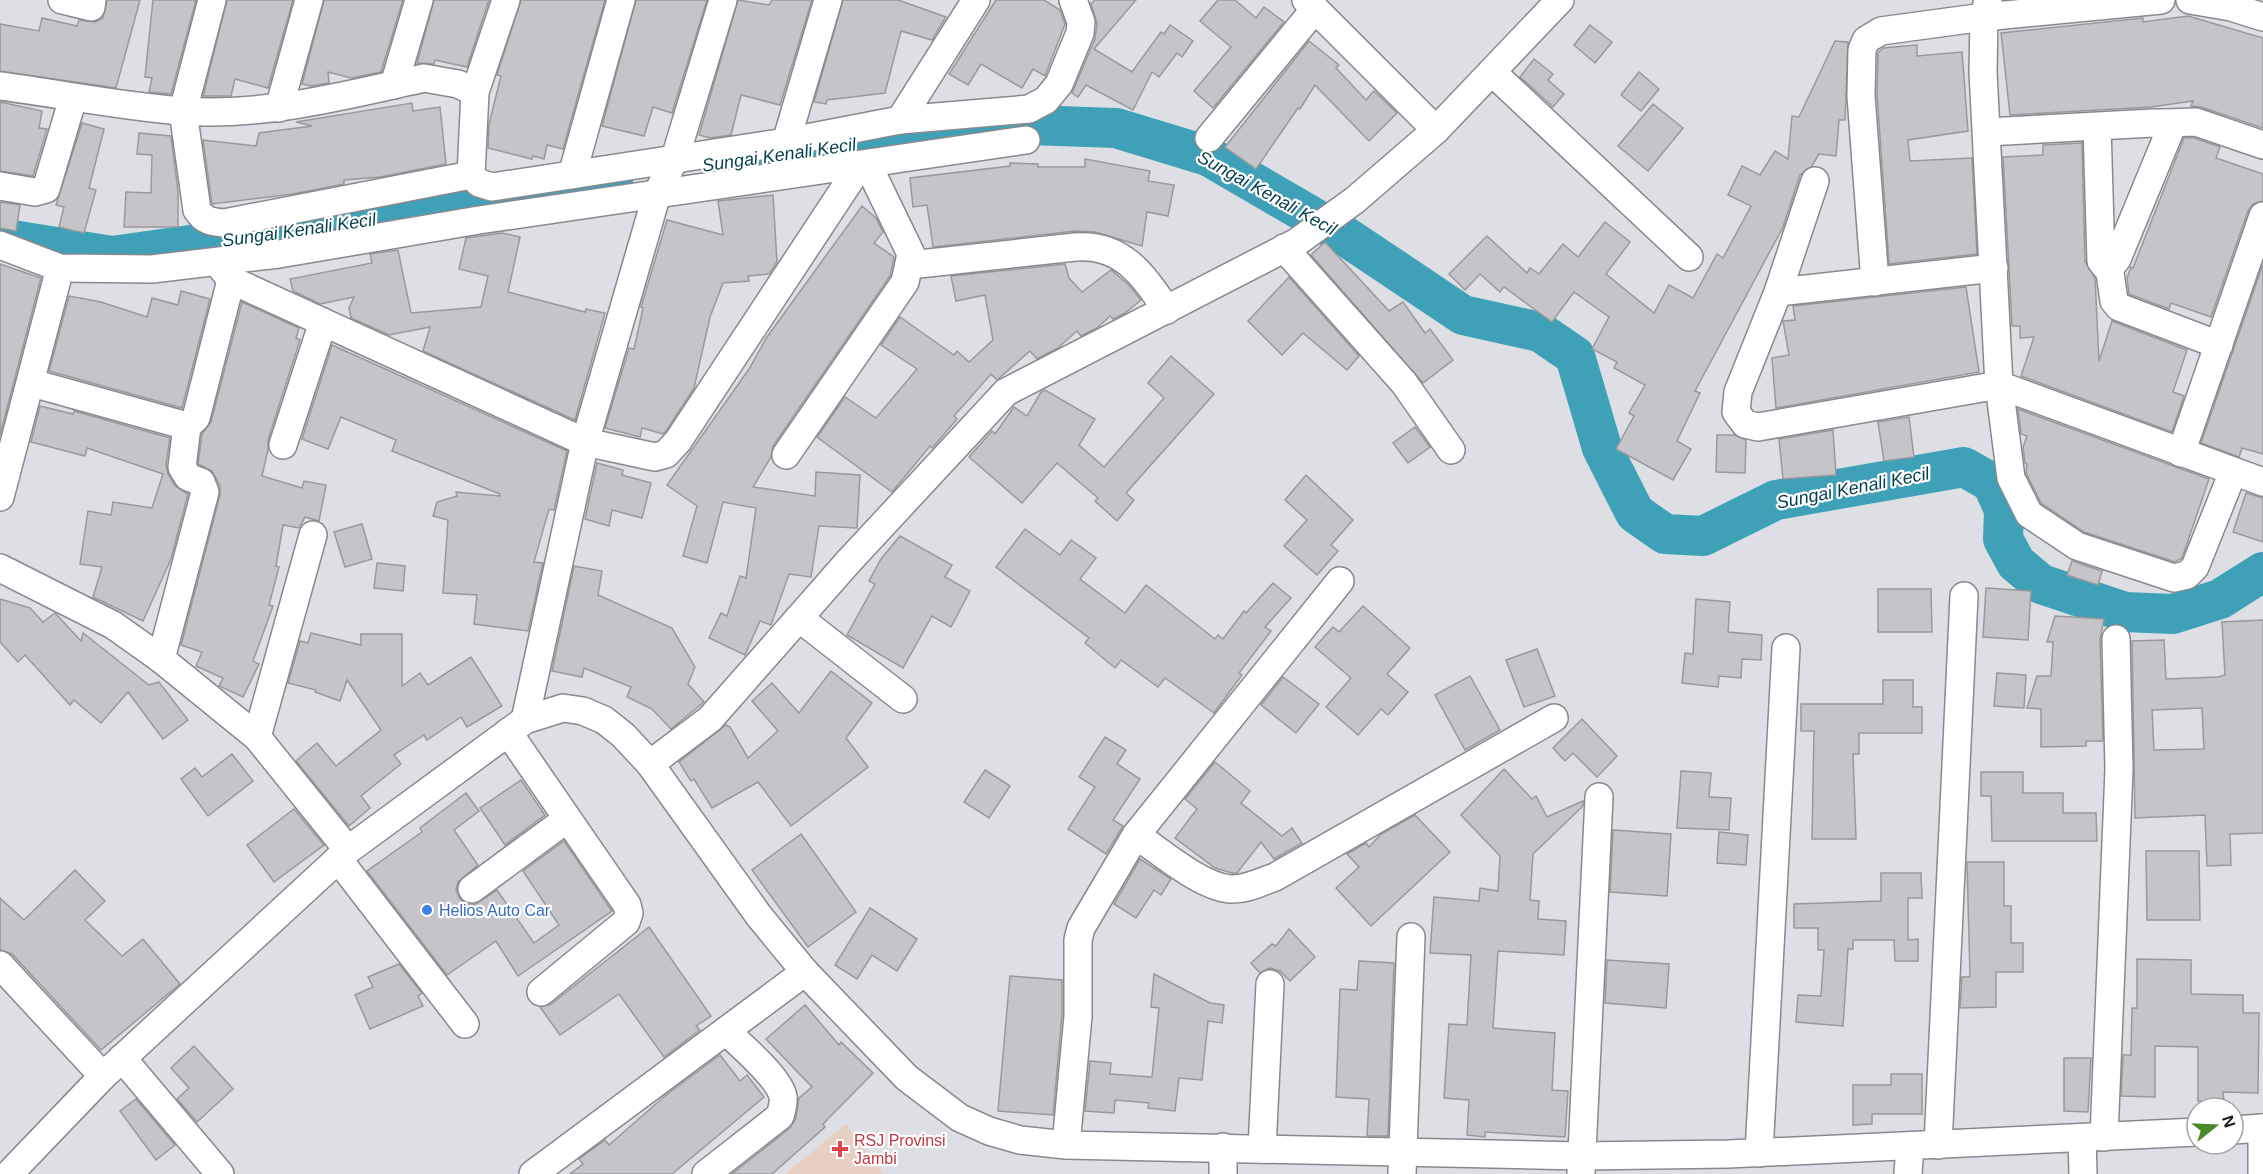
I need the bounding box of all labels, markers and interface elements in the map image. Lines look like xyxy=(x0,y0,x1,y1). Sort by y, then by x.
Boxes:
water label: Sungai Kenali Kecil xyxy=(701,134,858,176)
water label: Sungai Kenali Kecil xyxy=(1194,147,1341,240)
water label: Sungai Kenali Kecil xyxy=(221,209,378,251)
water label: Sungai Kenali Kecil xyxy=(1775,463,1932,513)
place label: Helios Auto Car xyxy=(439,902,551,919)
marker: Helios Auto Car xyxy=(420,903,434,917)
north arrow xyxy=(2185,1096,2245,1156)
text: N xyxy=(2219,1113,2239,1130)
place label: RSJ Provinsi Jambi xyxy=(854,1132,946,1167)
marker: RSJ Provinsi Jambi xyxy=(831,1140,849,1158)

